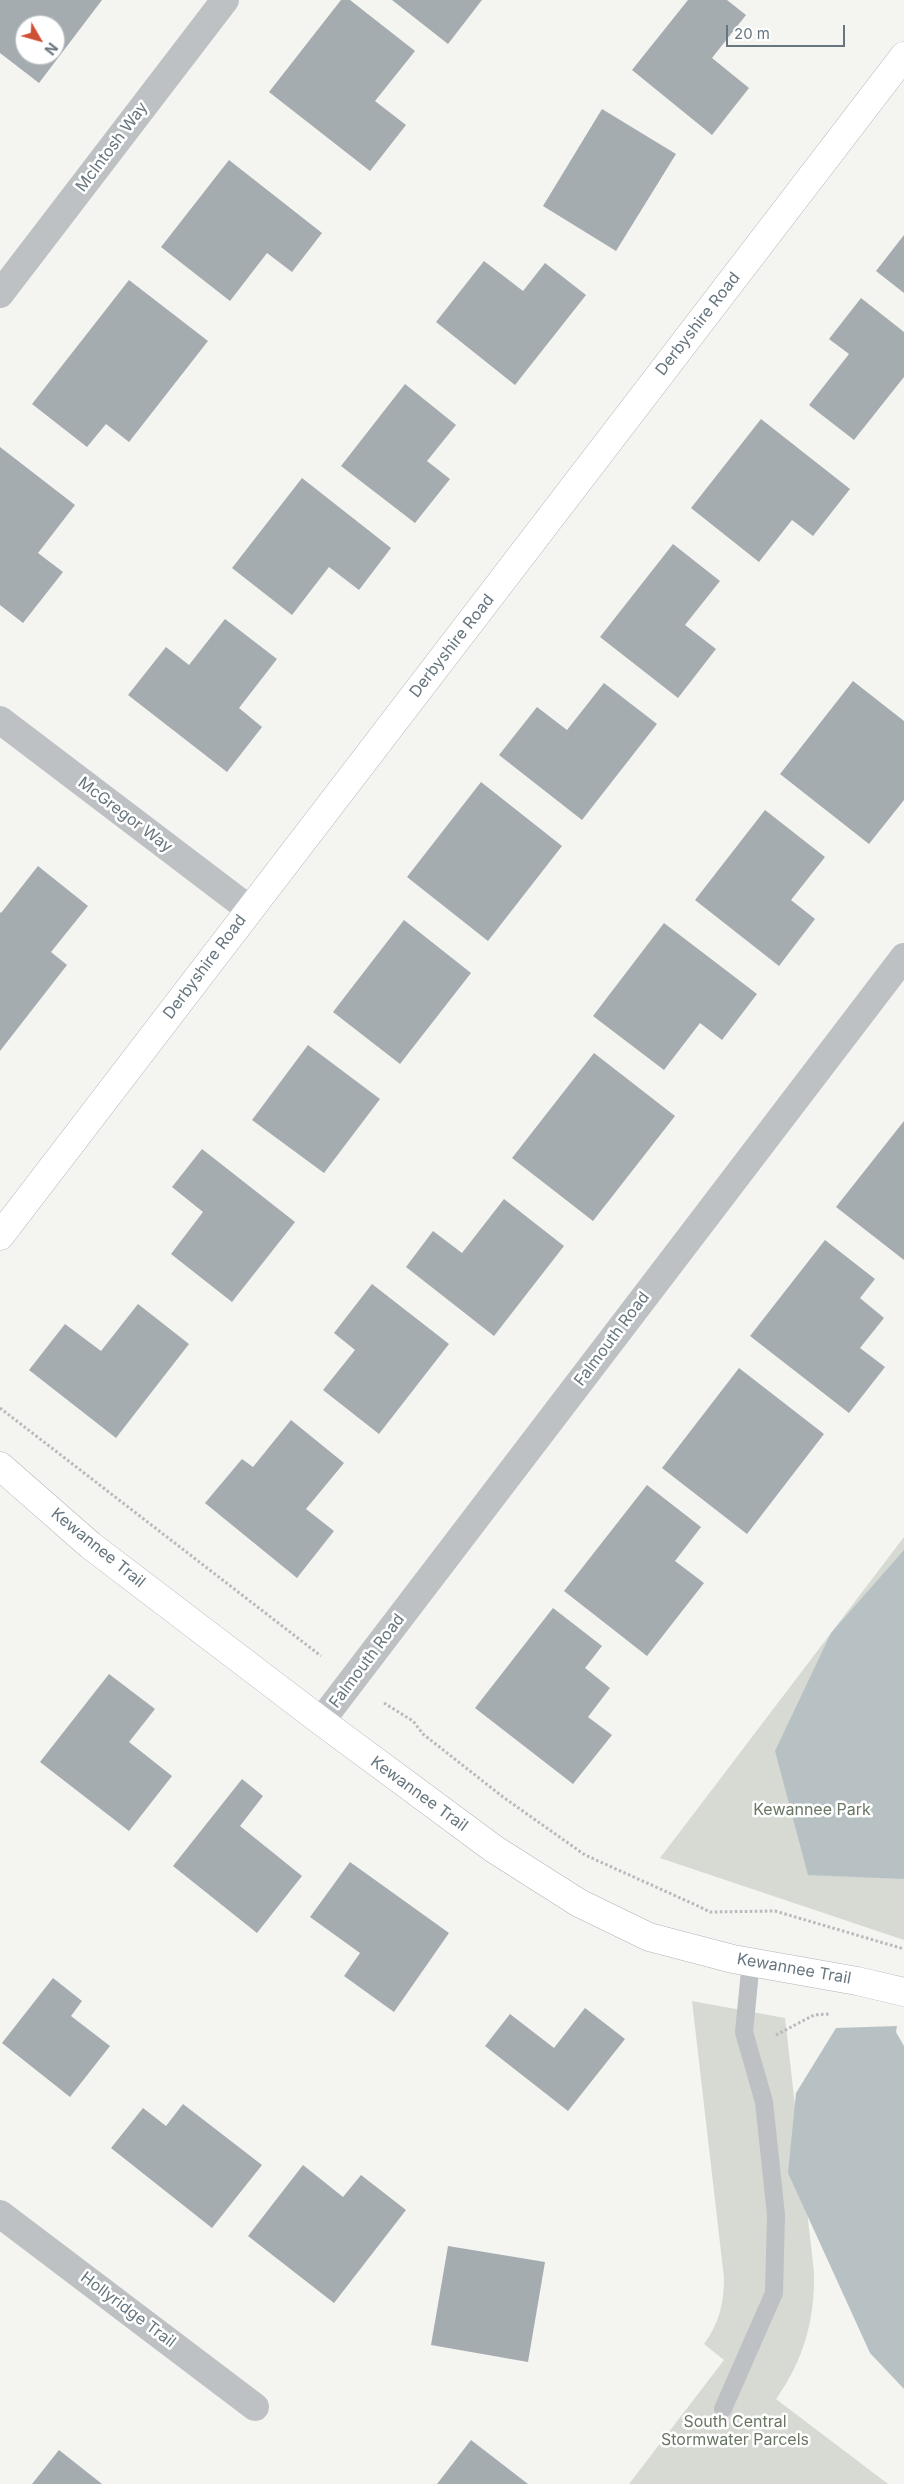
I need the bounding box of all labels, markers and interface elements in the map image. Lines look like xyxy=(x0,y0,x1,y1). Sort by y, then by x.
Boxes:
north arrow xyxy=(15,15,65,65)
scale bar xyxy=(729,15,848,47)
text: 20 m xyxy=(734,24,770,43)
text: N xyxy=(41,39,61,58)
street label: McIntosh Way xyxy=(72,98,152,196)
street label: Derbyshire Road xyxy=(652,269,744,379)
street label: Derbyshire Road xyxy=(406,591,498,701)
street label: McGregor Way xyxy=(74,773,176,857)
street label: Derbyshire Road xyxy=(160,911,250,1023)
street label: Falmouth Road xyxy=(570,1288,654,1390)
street label: Kewannee Trail xyxy=(47,1504,149,1592)
street label: Falmouth Road xyxy=(325,1610,409,1712)
street label: Kewannee Trail xyxy=(367,1752,471,1836)
park label: Kewannee Park xyxy=(753,1800,871,1820)
street label: Kewannee Trail xyxy=(735,1950,853,1988)
street label: Hollyridge Trail xyxy=(77,2268,179,2352)
park label: South Central Stormwater Parcels xyxy=(661,2412,809,2450)

